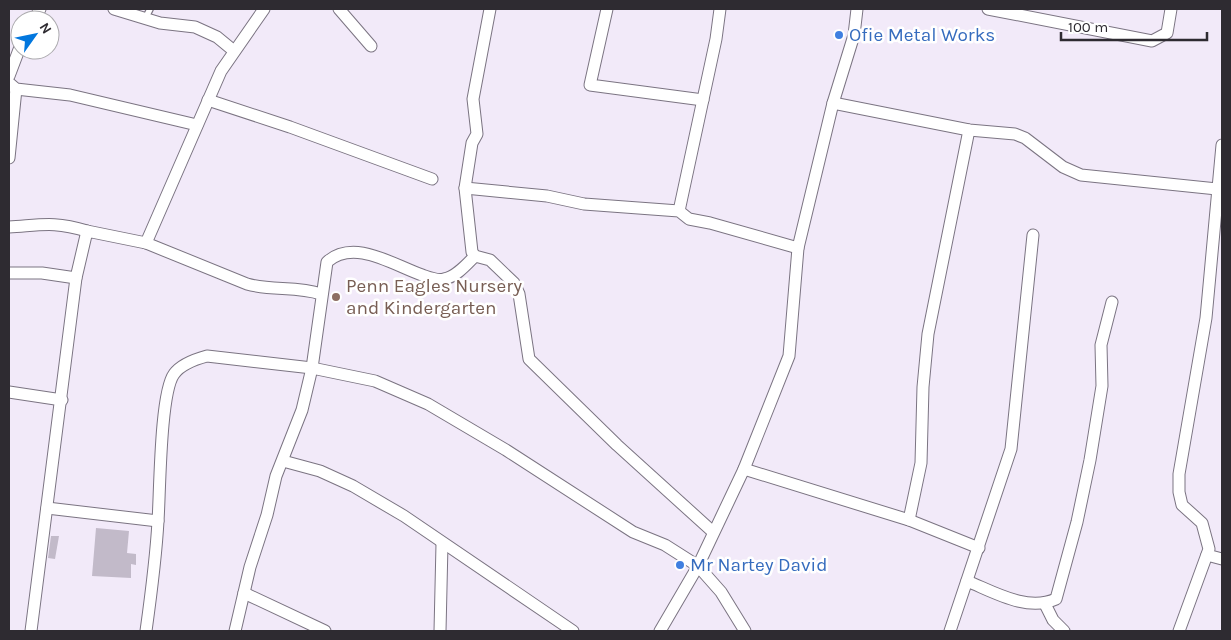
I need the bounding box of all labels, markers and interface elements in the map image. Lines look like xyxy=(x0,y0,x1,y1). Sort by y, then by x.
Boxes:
north arrow xyxy=(10,10,60,60)
scale bar xyxy=(1061,10,1207,42)
text: 100 m xyxy=(1068,18,1108,36)
text: N xyxy=(36,19,55,37)
place label: Ofie Metal Works xyxy=(849,24,995,46)
marker: Ofie Metal Works xyxy=(833,29,845,41)
place label: Penn Eagles Nursery and Kindergarten xyxy=(346,275,522,319)
marker: Penn Eagles Nursery and Kindergarten xyxy=(330,291,342,303)
place label: Mr Nartey David xyxy=(690,554,828,576)
marker: Mr Nartey David xyxy=(674,559,686,571)

